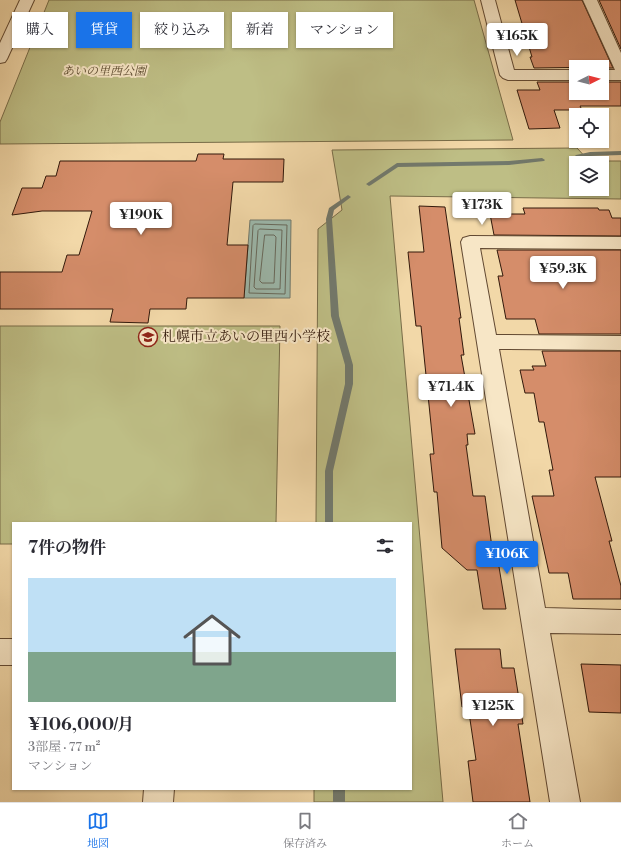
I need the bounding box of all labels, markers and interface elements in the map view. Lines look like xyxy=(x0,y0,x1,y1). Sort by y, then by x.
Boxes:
chip: 購入 xyxy=(12,12,68,48)
chip: 賃貸 xyxy=(76,12,132,48)
chip: 絞り込み xyxy=(140,12,224,48)
chip: 新着 xyxy=(232,12,288,48)
chip: マンション xyxy=(296,12,393,48)
pin: ¥165K xyxy=(489,23,545,57)
text: ¥165K xyxy=(496,28,538,44)
north arrow xyxy=(569,60,609,100)
map controls xyxy=(569,60,609,196)
park label: あいの里西公園 xyxy=(62,64,148,79)
button: locate xyxy=(569,108,609,148)
button: layers xyxy=(569,156,609,196)
pin: ¥173K xyxy=(454,192,510,226)
text: ¥173K xyxy=(461,197,503,213)
pin: ¥190K xyxy=(113,202,169,236)
text: ¥190K xyxy=(119,207,163,223)
pin: ¥59.3K xyxy=(530,256,596,290)
text: ¥59.3K xyxy=(539,261,587,277)
school or university icon: 札幌市立あいの里西小学校 xyxy=(137,326,159,348)
place label: 札幌市立あいの里西小学校 xyxy=(162,328,330,346)
pin: ¥71.4K xyxy=(418,374,484,408)
text: ¥71.4K xyxy=(427,379,475,395)
icon: filters xyxy=(374,535,396,557)
text: 7件の物件 xyxy=(28,537,106,559)
pin: ¥106K xyxy=(479,541,535,575)
text: ¥106K xyxy=(485,546,529,562)
icon: home xyxy=(176,604,248,676)
pin: ¥125K xyxy=(465,693,521,727)
text: ¥125K xyxy=(471,698,515,714)
text: ¥106,000/月 xyxy=(28,714,134,736)
text: 3部屋 · 77 m² xyxy=(28,739,100,755)
text: マンション xyxy=(28,758,92,774)
tab: 地図 xyxy=(87,810,109,851)
tab: 保存済み xyxy=(283,810,327,851)
tab: ホーム xyxy=(501,810,534,851)

